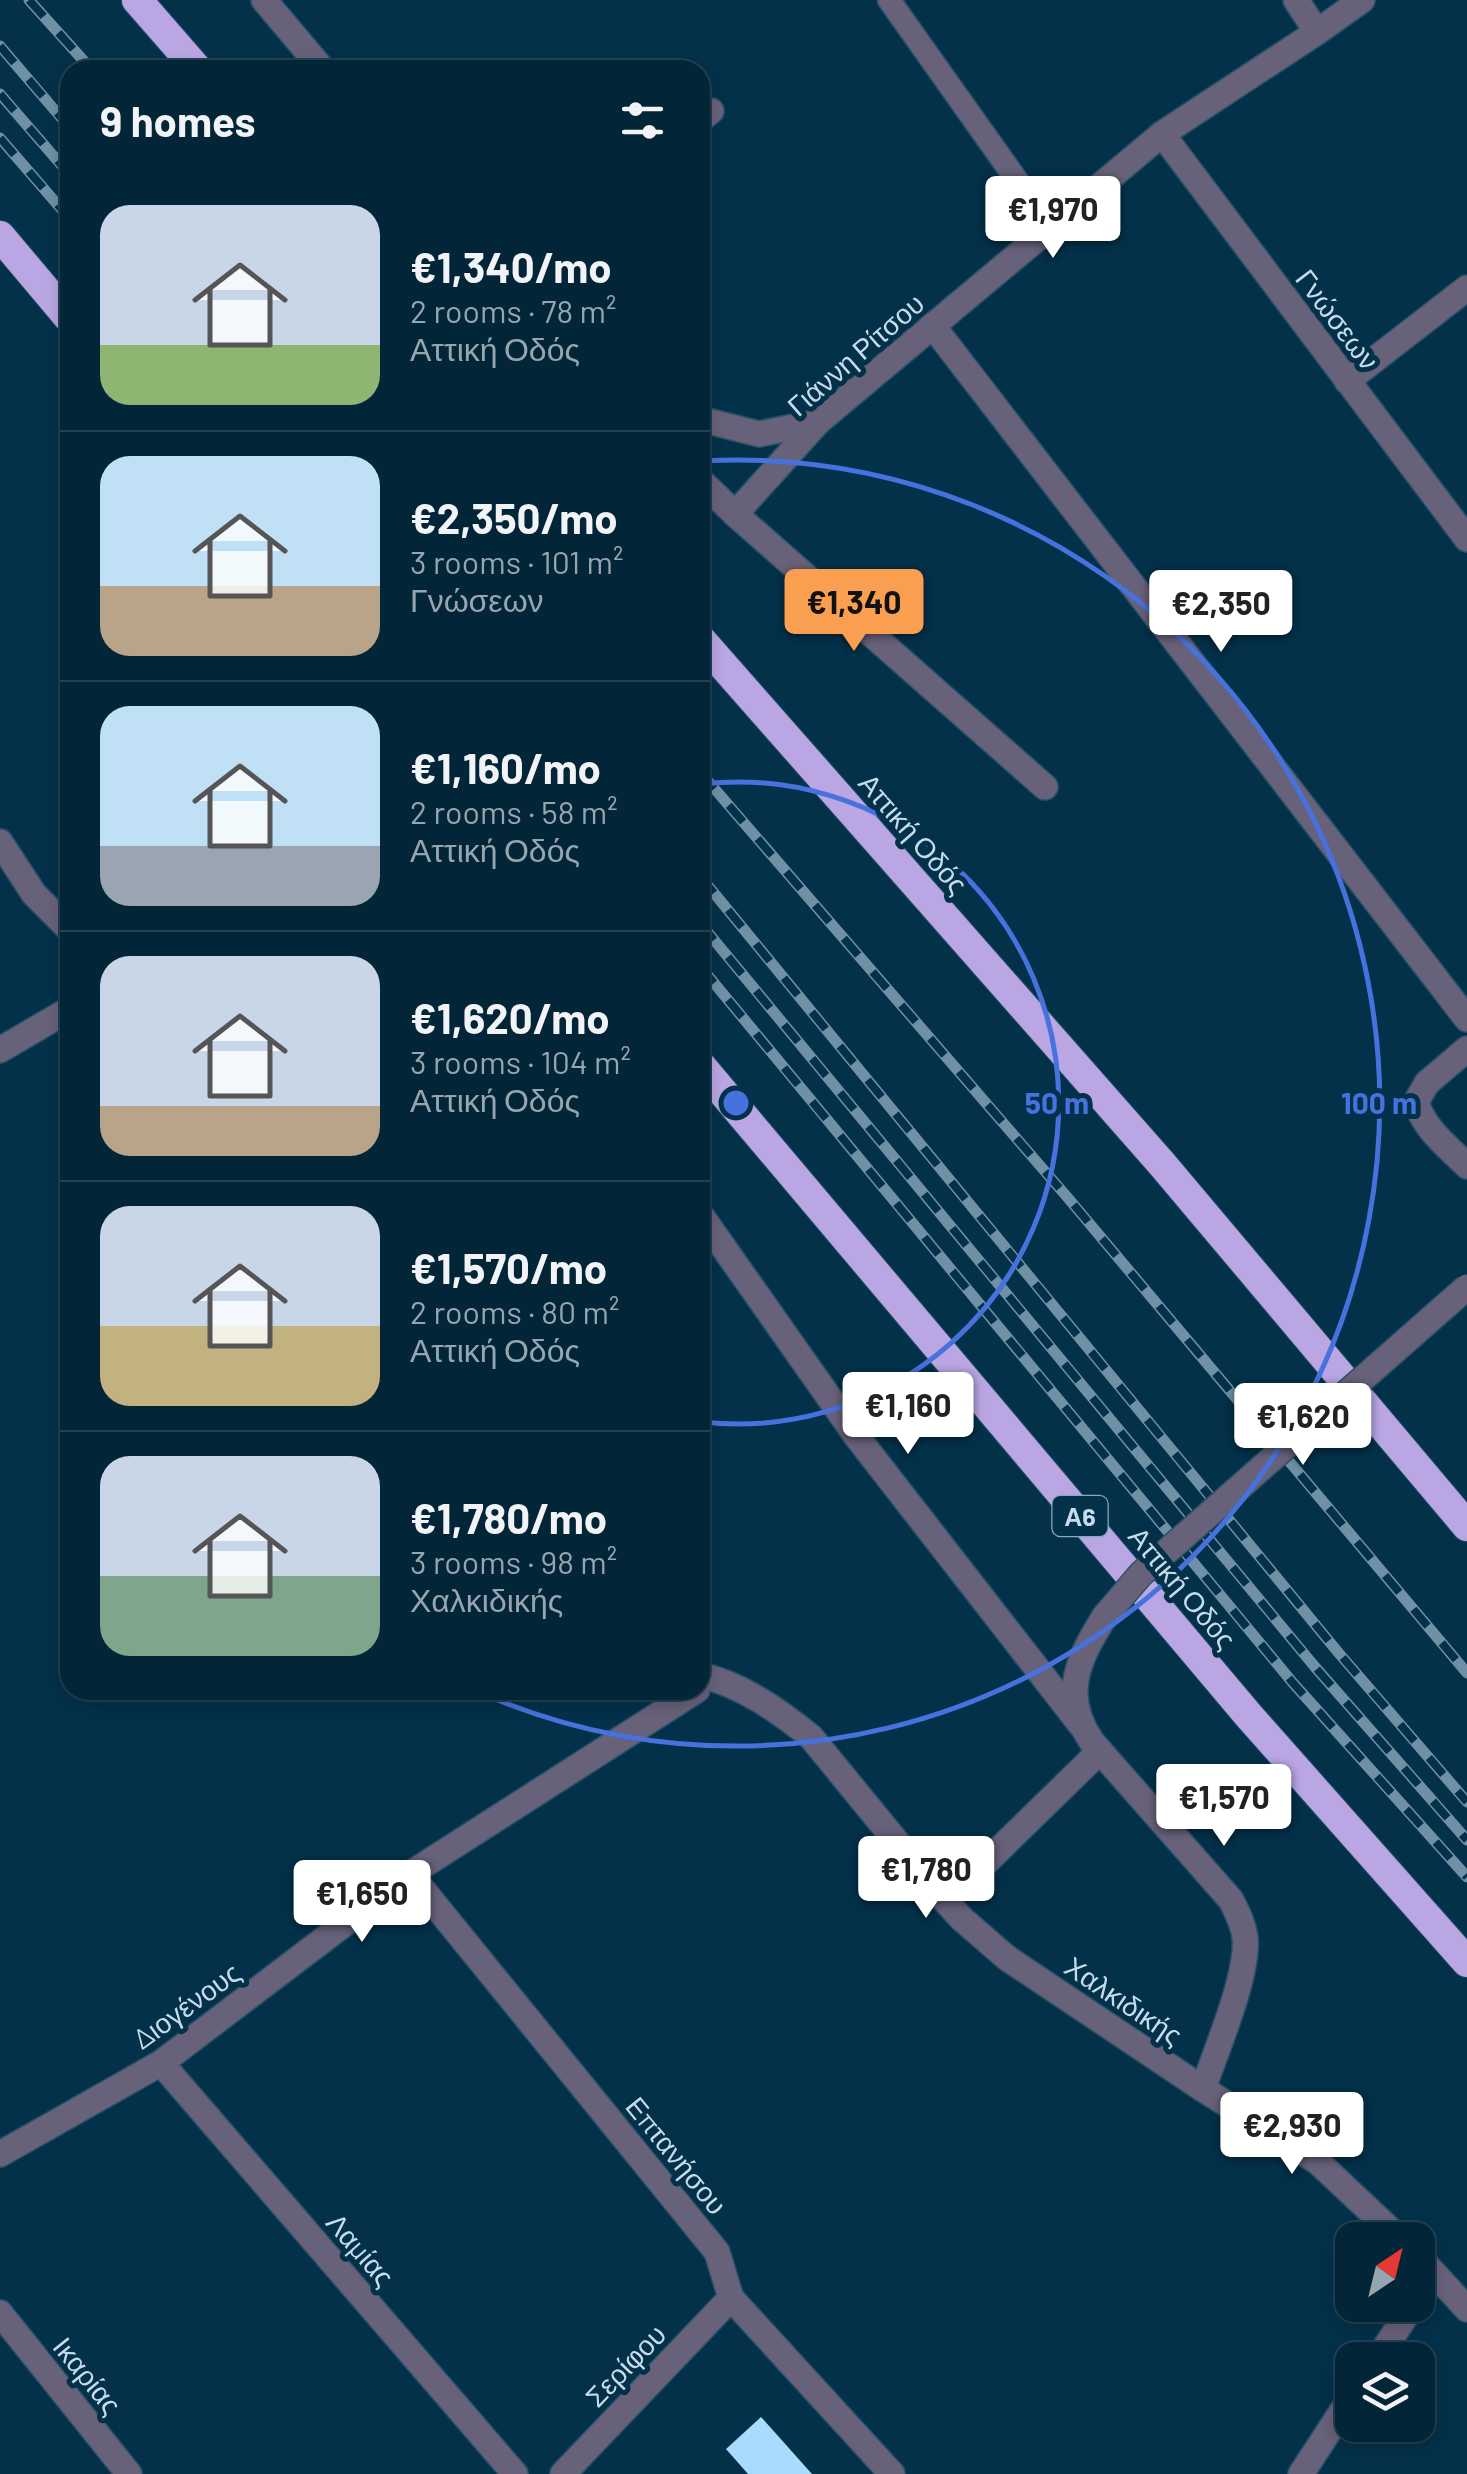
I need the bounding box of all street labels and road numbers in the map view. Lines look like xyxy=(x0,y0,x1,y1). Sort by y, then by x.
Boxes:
street label: Γνώσεων xyxy=(1289,262,1387,376)
street label: Γιάννη Ρίτσου xyxy=(780,286,930,422)
street label: Αττική Οδός xyxy=(852,766,976,900)
road number: Α6 xyxy=(1052,1496,1108,1536)
street label: Αττική Οδός xyxy=(1122,1519,1244,1655)
street label: Χαλκιδικής xyxy=(1059,1948,1189,2052)
street label: Διογένους xyxy=(126,1955,246,2055)
street label: Επτανήσου xyxy=(619,2089,735,2221)
street label: Λαμίας xyxy=(320,2205,402,2293)
street label: Σερίφου xyxy=(578,2317,672,2413)
street label: Ικαρίας xyxy=(47,2330,129,2420)

